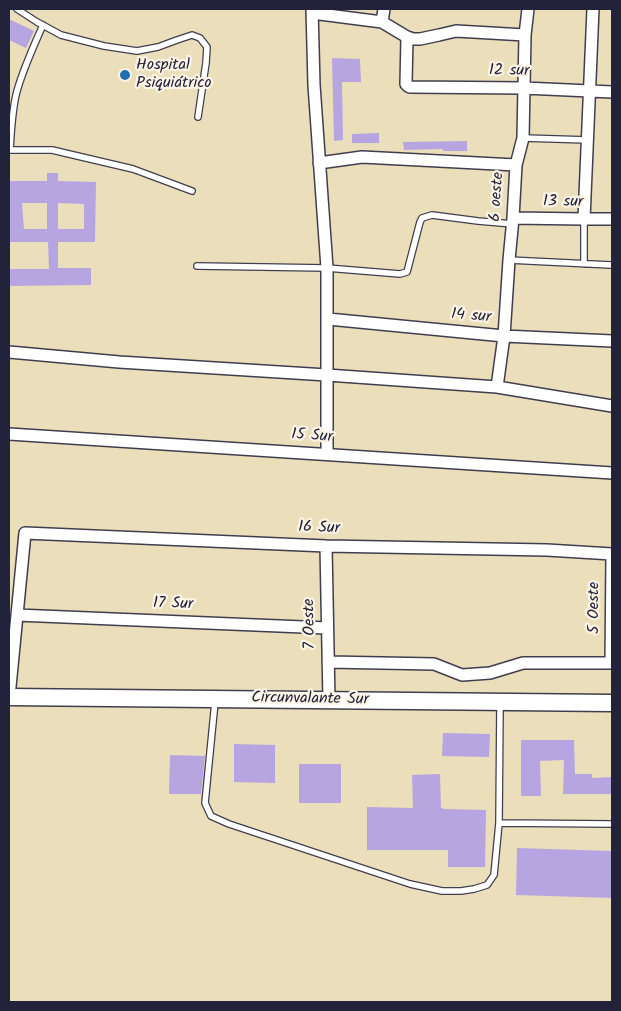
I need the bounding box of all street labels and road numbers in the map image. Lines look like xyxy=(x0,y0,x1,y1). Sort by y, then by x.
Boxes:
street label: 12 sur xyxy=(489,62,529,82)
street label: 6 oeste xyxy=(487,171,509,223)
street label: 13 sur xyxy=(543,193,583,213)
street label: 14 sur xyxy=(450,306,492,328)
street label: 15 Sur xyxy=(291,426,333,448)
street label: 16 Sur xyxy=(298,519,340,539)
street label: 5 Oeste xyxy=(585,582,605,634)
street label: 17 Sur xyxy=(153,595,193,615)
street label: 7 Oeste xyxy=(301,598,321,650)
street label: Circunvalante Sur xyxy=(251,689,369,711)

